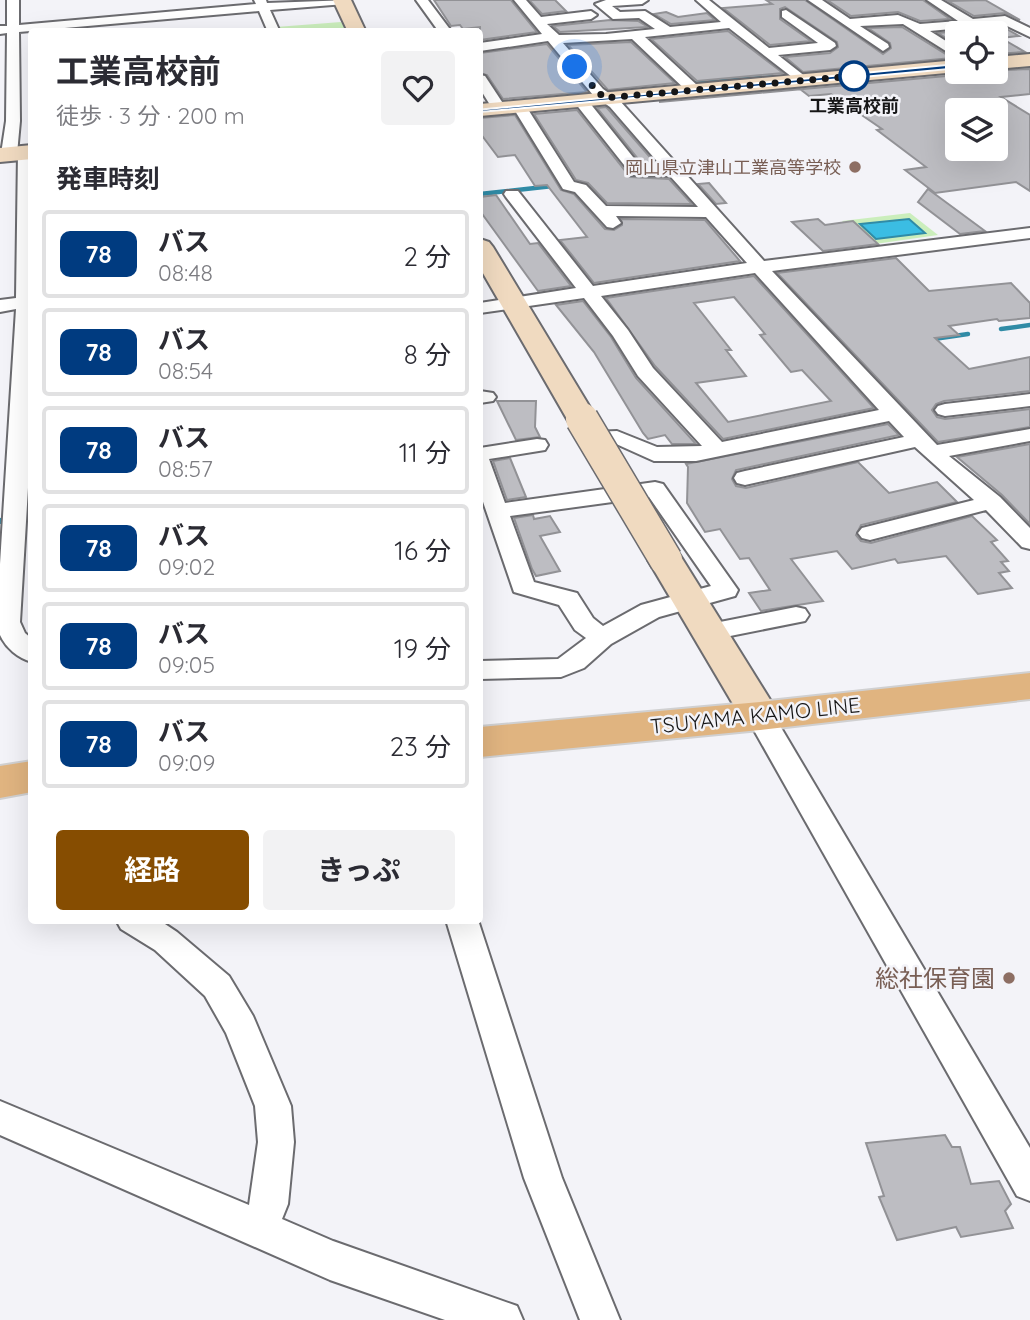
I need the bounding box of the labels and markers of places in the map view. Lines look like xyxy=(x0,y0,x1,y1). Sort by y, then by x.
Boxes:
marker: 工業高校前 xyxy=(839,61,869,91)
place label: 工業高校前 xyxy=(809,94,899,117)
place label: 岡山県立津山工業高等学校 xyxy=(625,156,841,179)
marker: 岡山県立津山工業高等学校 xyxy=(847,159,863,175)
place label: 総社保育園 xyxy=(875,963,995,993)
marker: 総社保育園 xyxy=(1001,970,1017,986)

